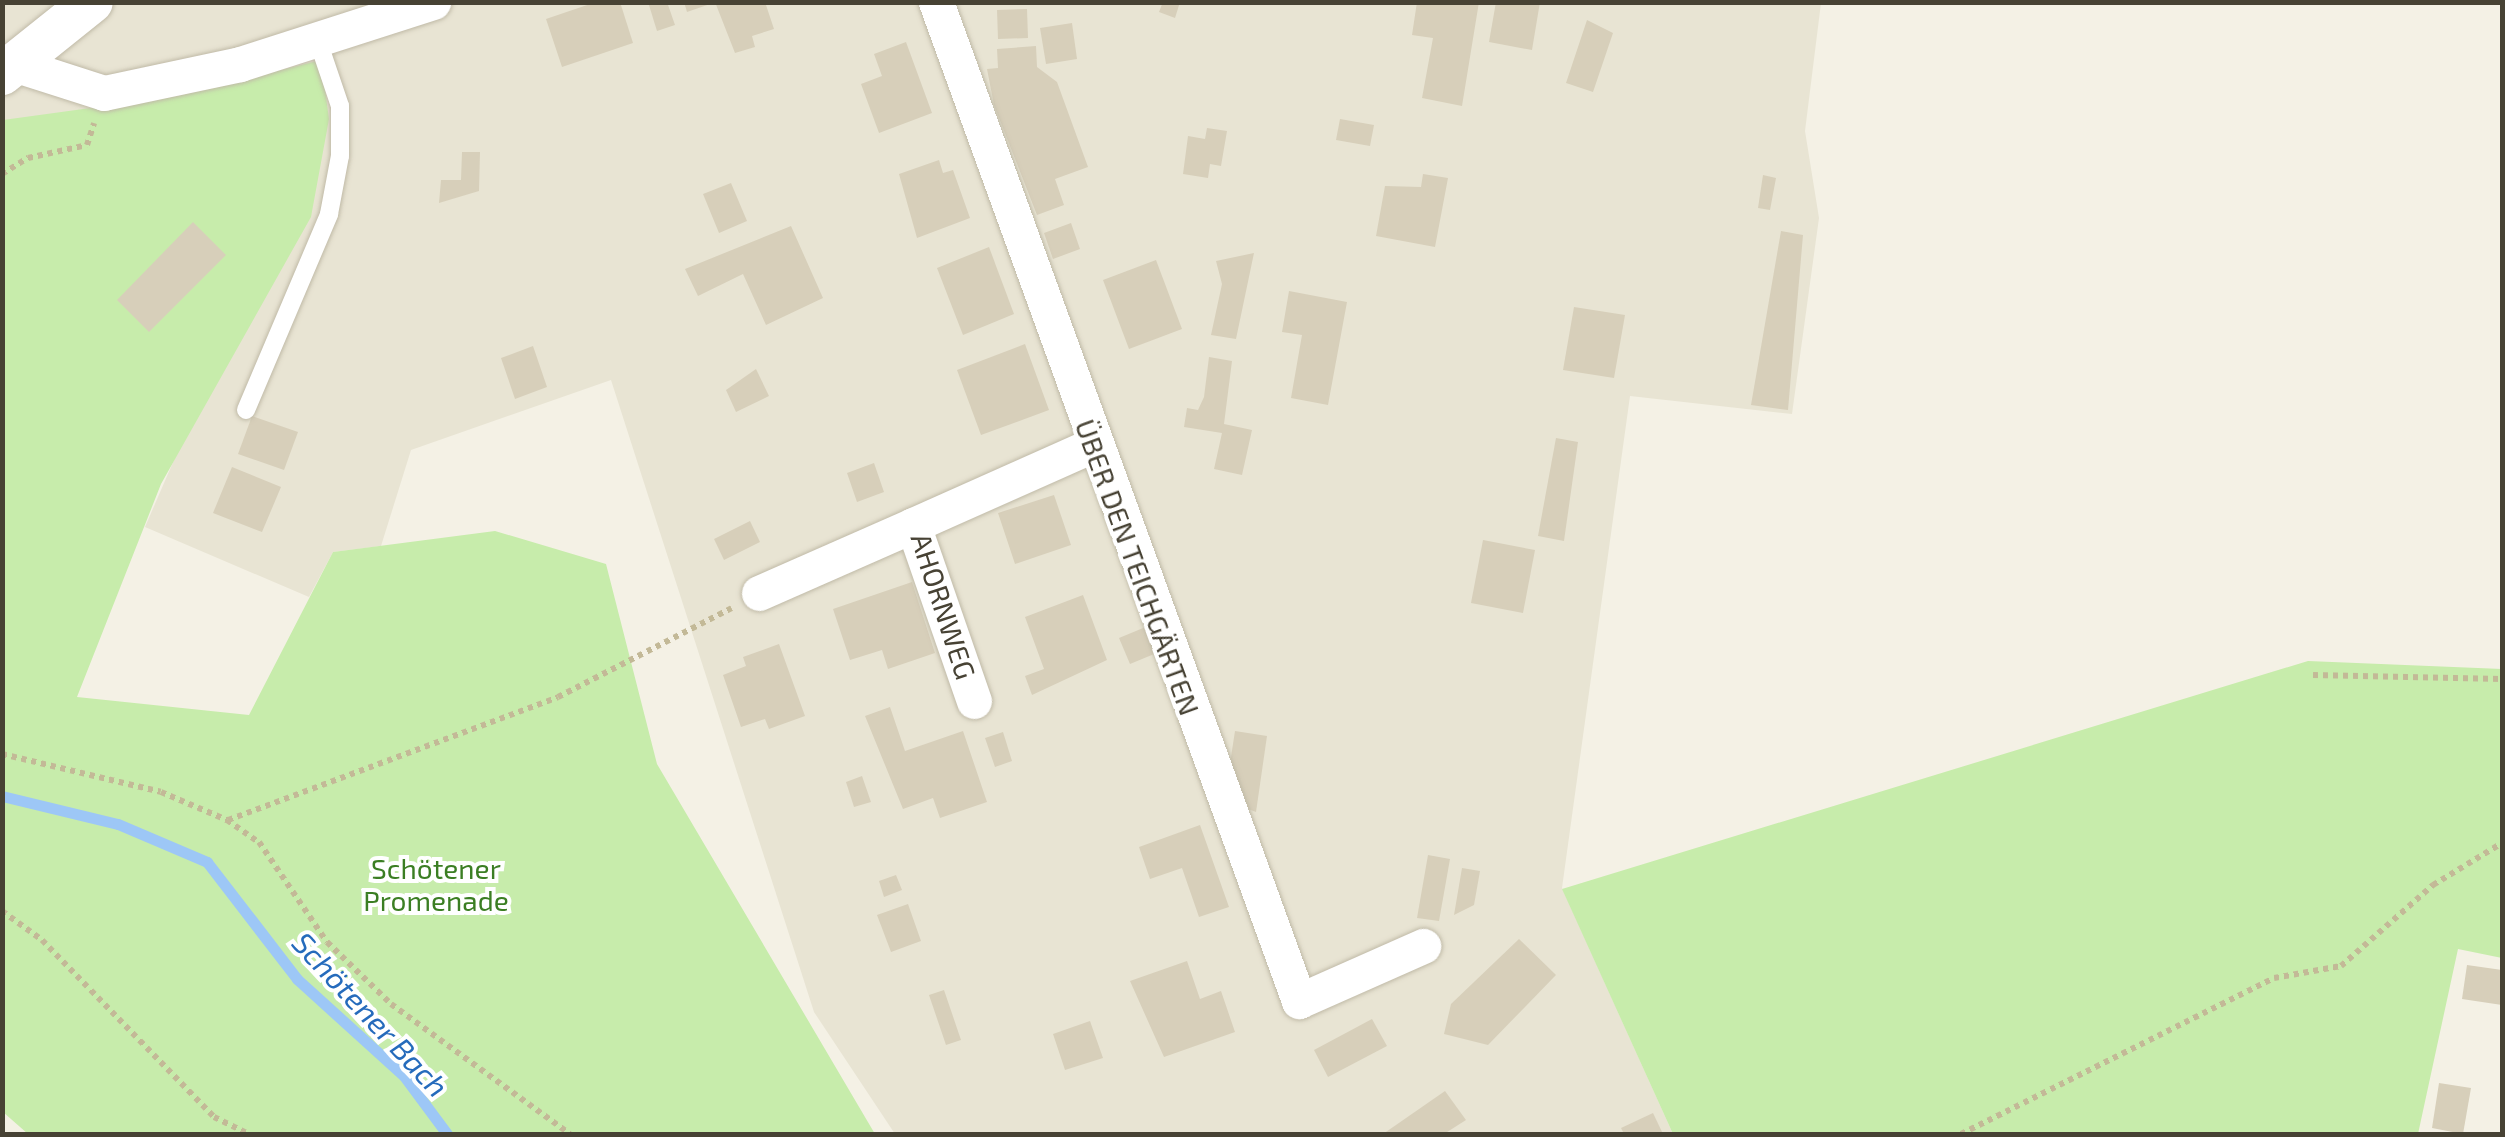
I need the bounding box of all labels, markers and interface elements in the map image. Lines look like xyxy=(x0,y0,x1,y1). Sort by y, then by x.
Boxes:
street label: ÜBER DEN TEICHGÄRTEN xyxy=(1069,414,1207,720)
street label: AHORNWEG xyxy=(905,529,983,683)
park label: Schötener Promenade xyxy=(363,851,509,917)
water label: Schötener Bach xyxy=(285,924,457,1104)

